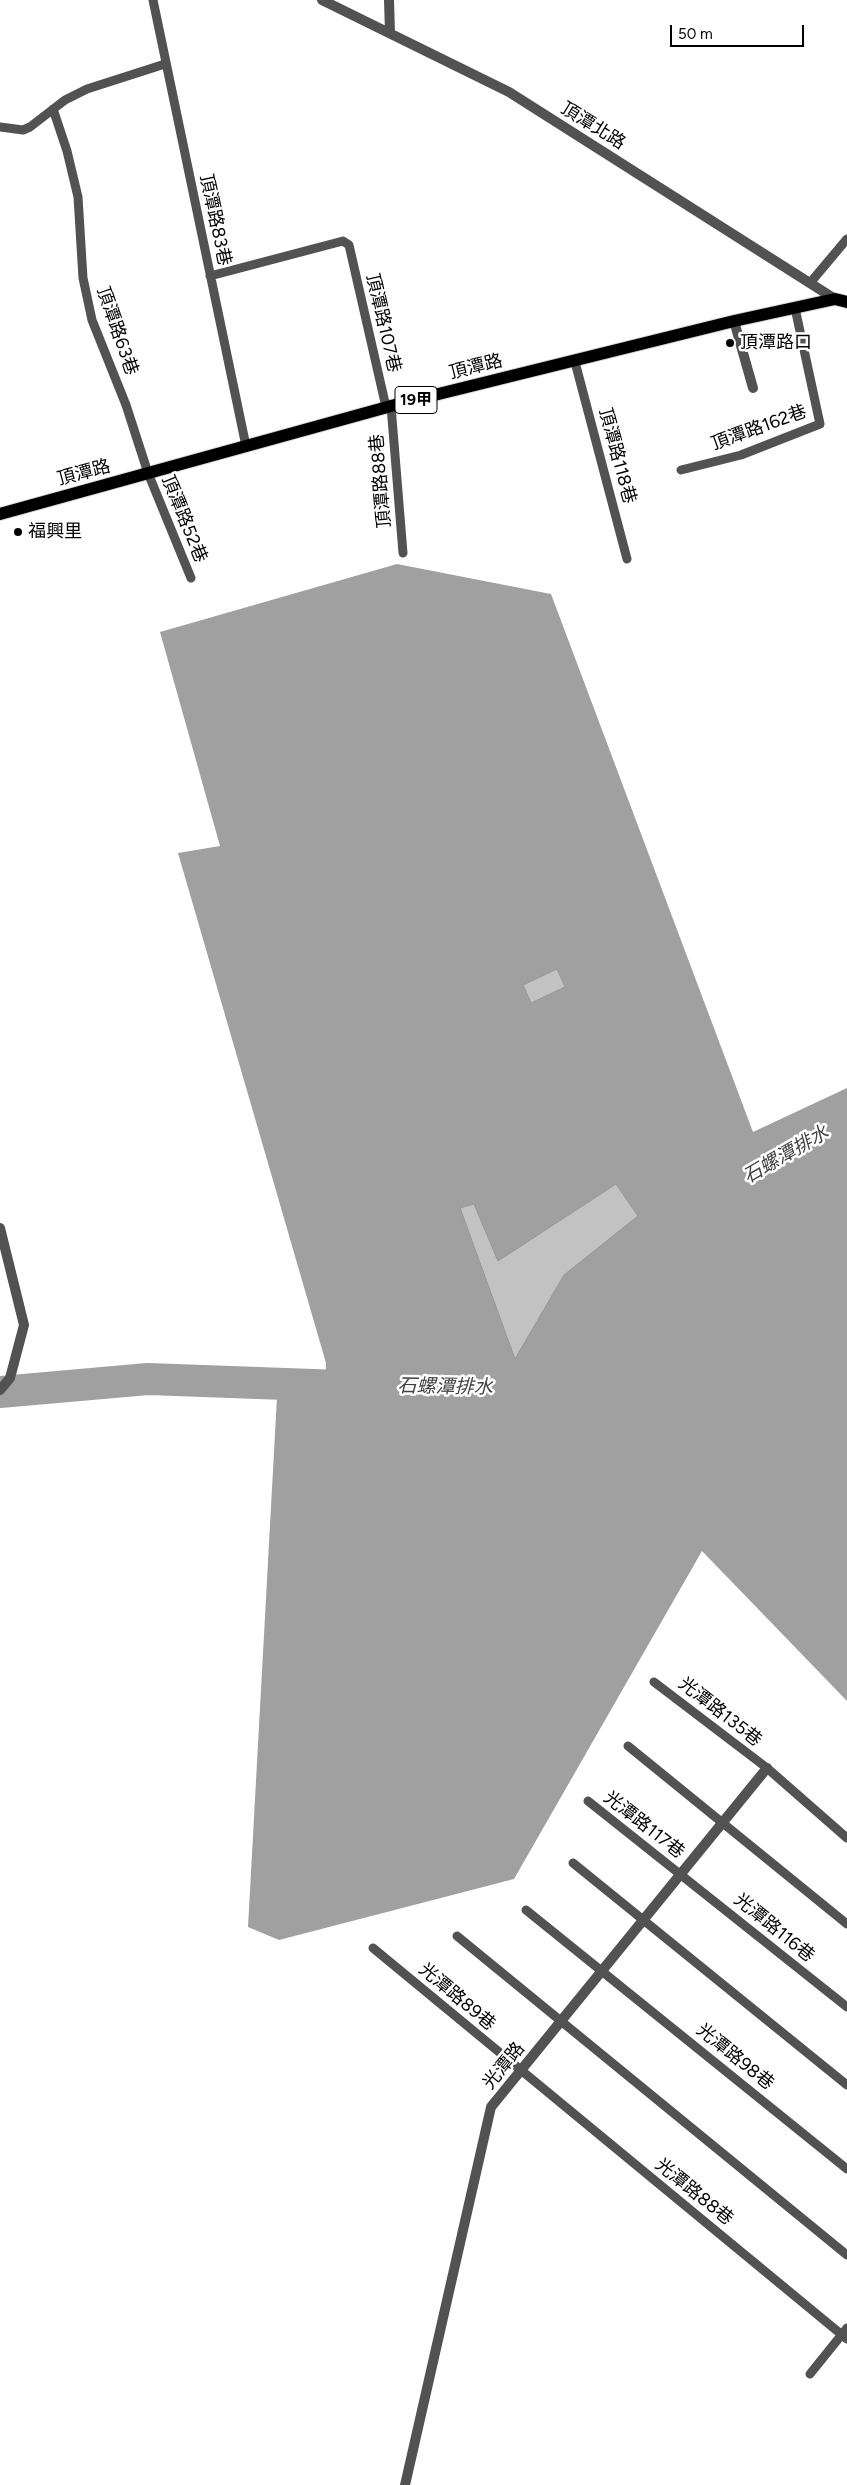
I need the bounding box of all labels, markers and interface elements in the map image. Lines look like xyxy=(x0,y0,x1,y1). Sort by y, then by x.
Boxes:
scale bar xyxy=(672,15,806,47)
text: 50 m xyxy=(678,25,713,43)
street label: 頂潭北路 xyxy=(557,98,629,154)
street label: 頂潭路83巷 xyxy=(195,172,235,268)
street label: 頂潭路107巷 xyxy=(361,272,405,374)
street label: 頂潭路63巷 xyxy=(92,284,142,378)
place label: 頂潭路口 xyxy=(740,332,812,354)
marker: 頂潭路口 xyxy=(724,337,736,349)
street label: 頂潭路 xyxy=(447,350,505,384)
road number: 19甲 xyxy=(395,386,437,414)
street label: 頂潭路162巷 xyxy=(708,401,810,455)
street label: 頂潭路118巷 xyxy=(594,406,640,506)
street label: 頂潭路88巷 xyxy=(366,433,396,529)
street label: 頂潭路 xyxy=(55,456,113,490)
street label: 頂潭路52巷 xyxy=(157,472,211,566)
place label: 福興里 xyxy=(28,521,82,543)
marker: 福興里 xyxy=(12,526,24,538)
water label: 石螺潭排水 xyxy=(739,1121,833,1189)
water label: 石螺潭排水 xyxy=(397,1375,493,1399)
street label: 光潭路135巷 xyxy=(674,1673,766,1751)
street label: 光潭路117巷 xyxy=(599,1787,689,1863)
street label: 光潭路116巷 xyxy=(729,1889,819,1967)
street label: 光潭路89巷 xyxy=(414,1959,500,2035)
street label: 光潭路98巷 xyxy=(692,2019,778,2095)
street label: 光潭路 xyxy=(479,2038,529,2094)
street label: 光潭路88巷 xyxy=(651,2154,737,2230)

